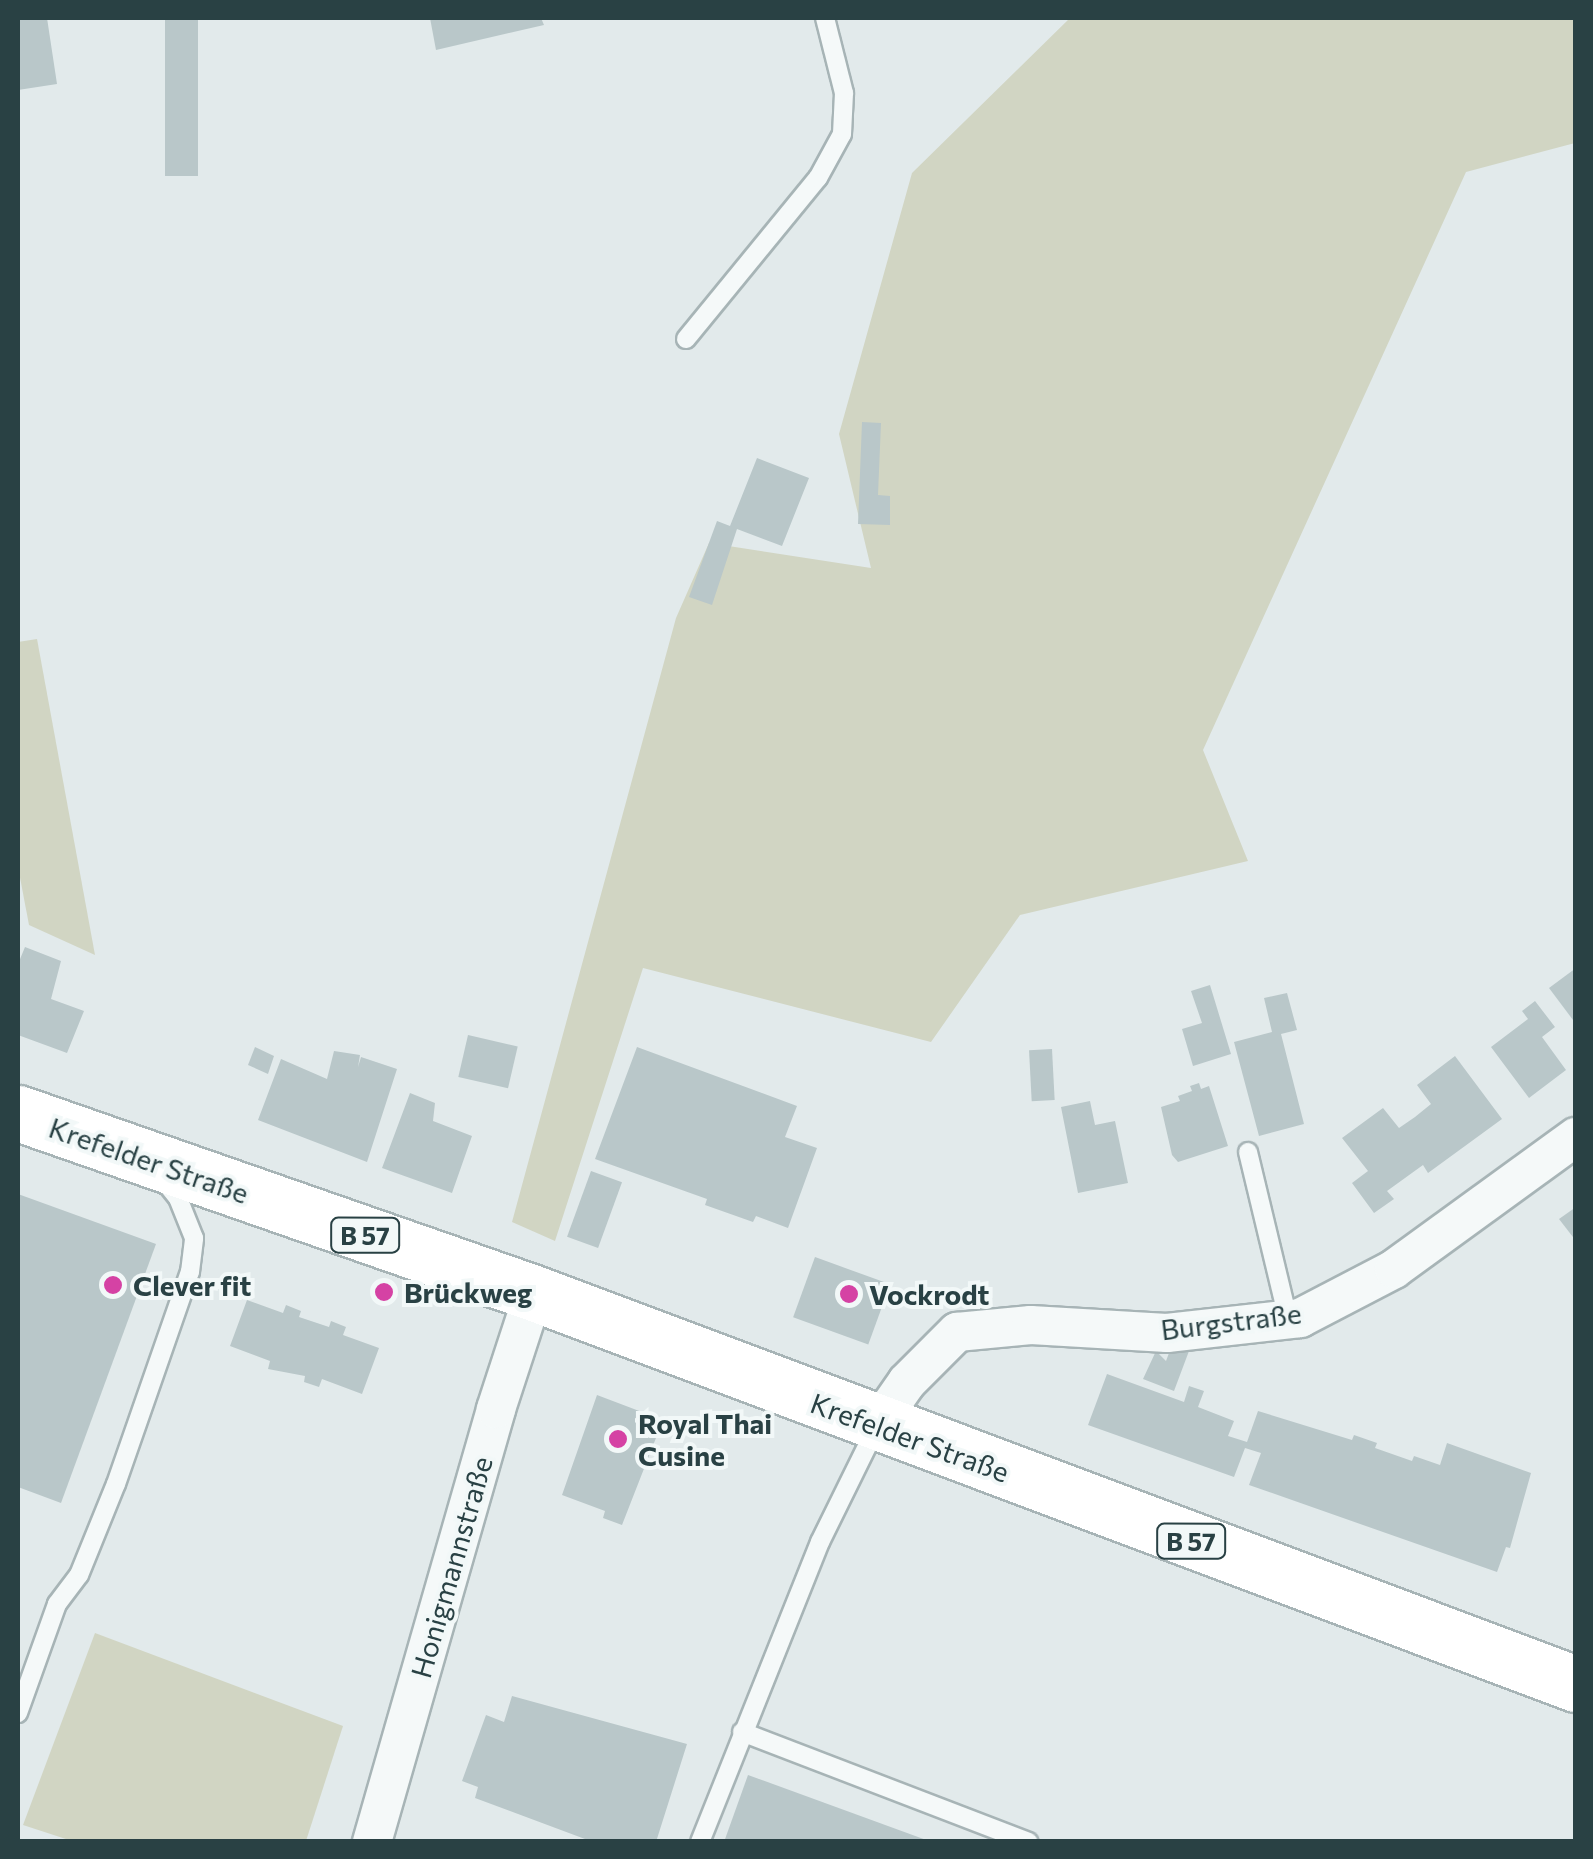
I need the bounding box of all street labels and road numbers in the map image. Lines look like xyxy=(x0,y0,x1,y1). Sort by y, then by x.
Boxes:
street label: Krefelder Straße xyxy=(45,1110,253,1210)
road number: B 57 xyxy=(330,1215,400,1255)
street label: Burgstraße xyxy=(1159,1296,1303,1346)
street label: Krefelder Straße xyxy=(806,1386,1014,1488)
street label: Honigmannstraße xyxy=(403,1452,499,1682)
road number: B 57 xyxy=(1156,1521,1226,1561)

